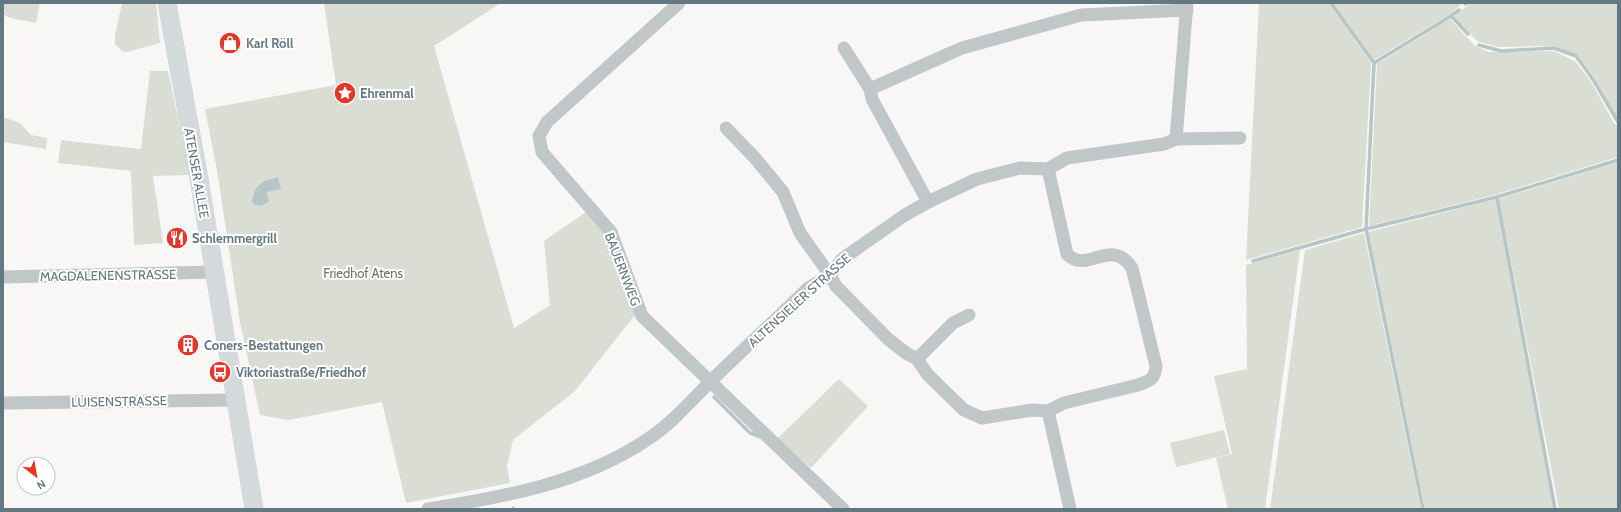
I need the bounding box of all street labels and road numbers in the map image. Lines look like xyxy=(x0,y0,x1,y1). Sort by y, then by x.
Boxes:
street label: ATENSER ALLEE xyxy=(181,127,213,219)
street label: BAUERNWEG xyxy=(602,230,644,308)
street label: ALTENSIELER STRASSE xyxy=(744,250,854,350)
street label: MAGDALENENSTRASSE xyxy=(40,266,176,284)
street label: LUISENSTRASSE xyxy=(71,392,167,410)

